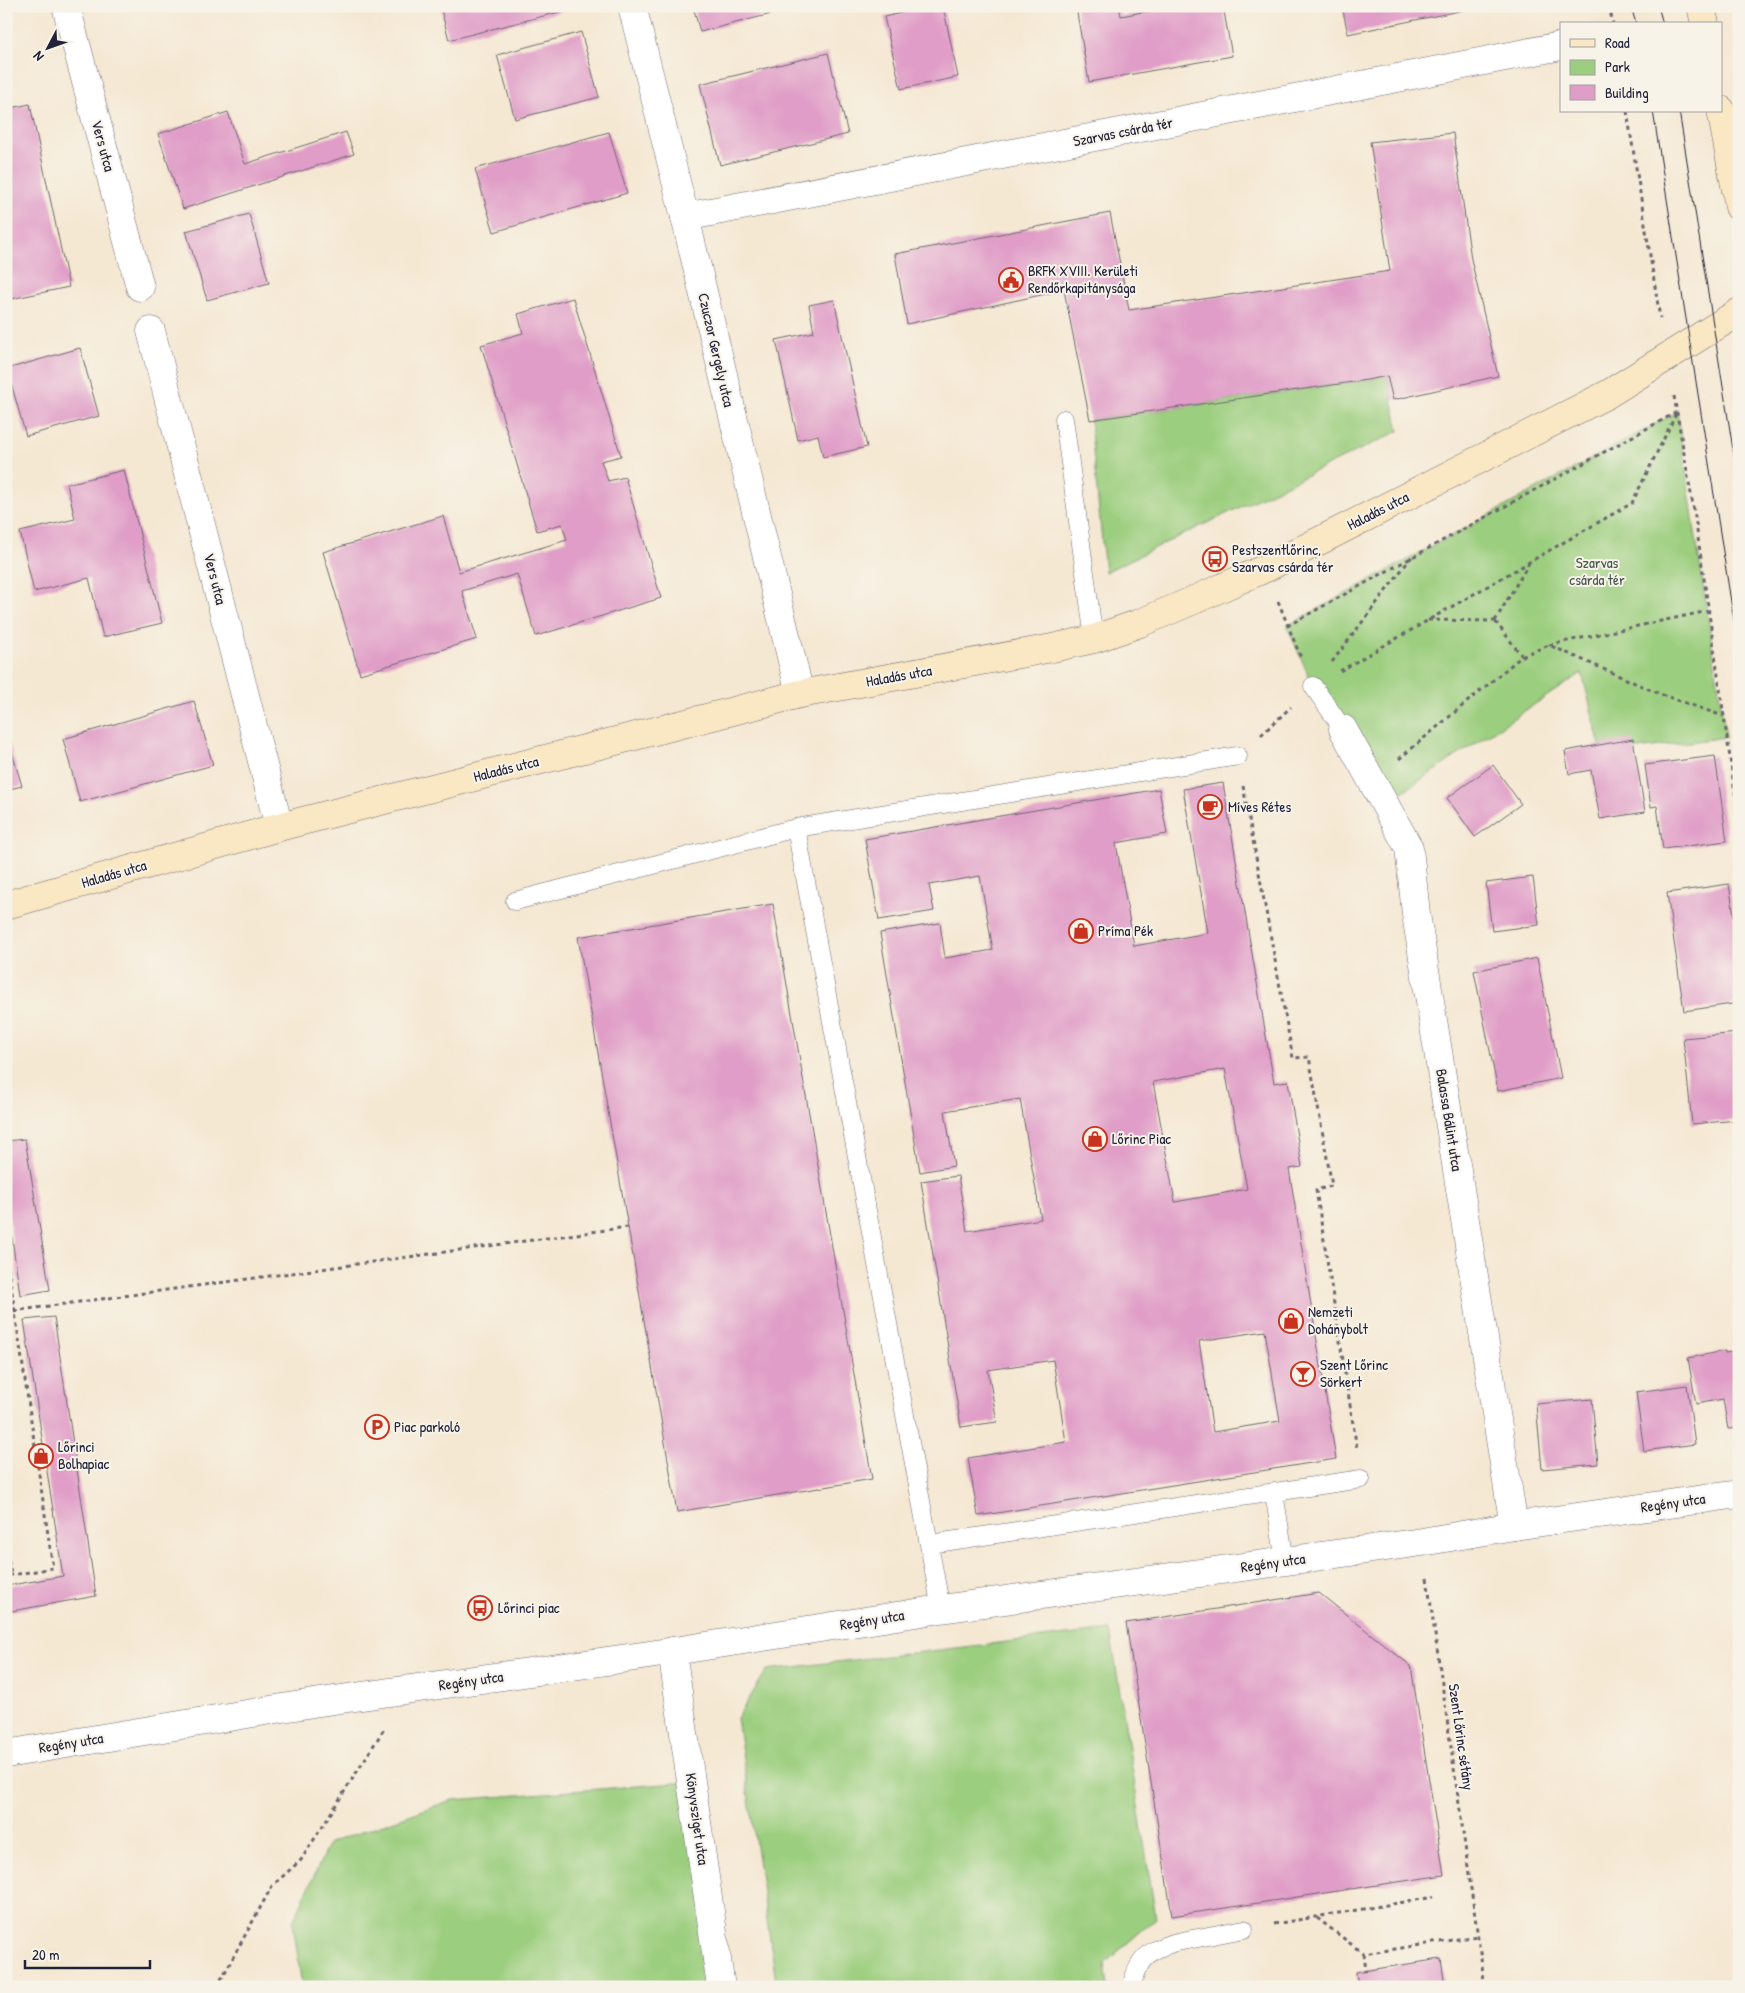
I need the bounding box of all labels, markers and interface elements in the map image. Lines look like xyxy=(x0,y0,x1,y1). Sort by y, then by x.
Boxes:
north arrow xyxy=(22,22,72,72)
legend xyxy=(1560,22,1722,112)
text: Road xyxy=(1605,32,1630,53)
text: N xyxy=(28,47,47,66)
text: Park xyxy=(1605,56,1630,77)
text: Building xyxy=(1605,82,1649,103)
street label: Szarvas csárda tér xyxy=(1071,111,1175,151)
street label: Vers utca xyxy=(87,118,120,174)
place label: BRFK XVIII. Kerületi Rendőrkapitánysága xyxy=(1028,260,1138,298)
public building icon: BRFK XVIII. Kerületi Rendőrkapitánysága xyxy=(998,267,1024,293)
street label: Czuczor Gergely utca xyxy=(693,291,740,409)
street label: Haladás utca xyxy=(1343,486,1412,535)
place label: Pestszentlőrinc, Szarvas csárda tér xyxy=(1232,539,1334,577)
bus stop icon: Pestszentlőrinc, Szarvas csárda tér xyxy=(1202,546,1228,572)
street label: Vers utca xyxy=(199,551,232,607)
park label: Szarvas csárda tér xyxy=(1569,552,1625,590)
street label: Haladás utca xyxy=(864,659,934,692)
street label: Haladás utca xyxy=(471,750,541,787)
cafe icon: Míves Rétes xyxy=(1197,794,1223,820)
place label: Míves Rétes xyxy=(1228,796,1291,817)
street label: Haladás utca xyxy=(79,854,149,893)
shop icon: Príma Pék xyxy=(1068,918,1094,944)
place label: Príma Pék xyxy=(1098,920,1153,941)
street label: Balassa Bálint utca xyxy=(1431,1067,1468,1173)
shop icon: Lőrinc Piac xyxy=(1082,1126,1108,1152)
place label: Lőrinc Piac xyxy=(1112,1128,1171,1149)
place label: Nemzeti Dohánybolt xyxy=(1308,1301,1369,1339)
shop icon: Nemzeti Dohánybolt xyxy=(1278,1308,1304,1334)
place label: Szent Lőrinc Sörkert xyxy=(1320,1354,1388,1392)
bar icon: Szent Lőrinc Sörkert xyxy=(1290,1361,1316,1387)
parking icon: Piac parkoló xyxy=(364,1414,390,1440)
place label: Piac parkoló xyxy=(394,1416,460,1437)
place label: Lőrinci Bolhapiac xyxy=(58,1436,109,1474)
shop icon: Lőrinci Bolhapiac xyxy=(28,1443,54,1469)
street label: Regény utca xyxy=(1639,1488,1707,1517)
street label: Regény utca xyxy=(1239,1548,1307,1577)
bus stop icon: Lőrinci piac xyxy=(467,1595,493,1621)
place label: Lőrinci piac xyxy=(498,1597,560,1618)
street label: Regény utca xyxy=(838,1604,906,1635)
street label: Regény utca xyxy=(437,1666,505,1695)
street label: Szent Lőrinc sétány xyxy=(1444,1682,1479,1792)
street label: Regény utca xyxy=(37,1727,105,1758)
street label: Könyvsziget utca xyxy=(681,1772,714,1866)
scale bar xyxy=(25,1938,150,1970)
text: 20 m xyxy=(32,1944,59,1965)

